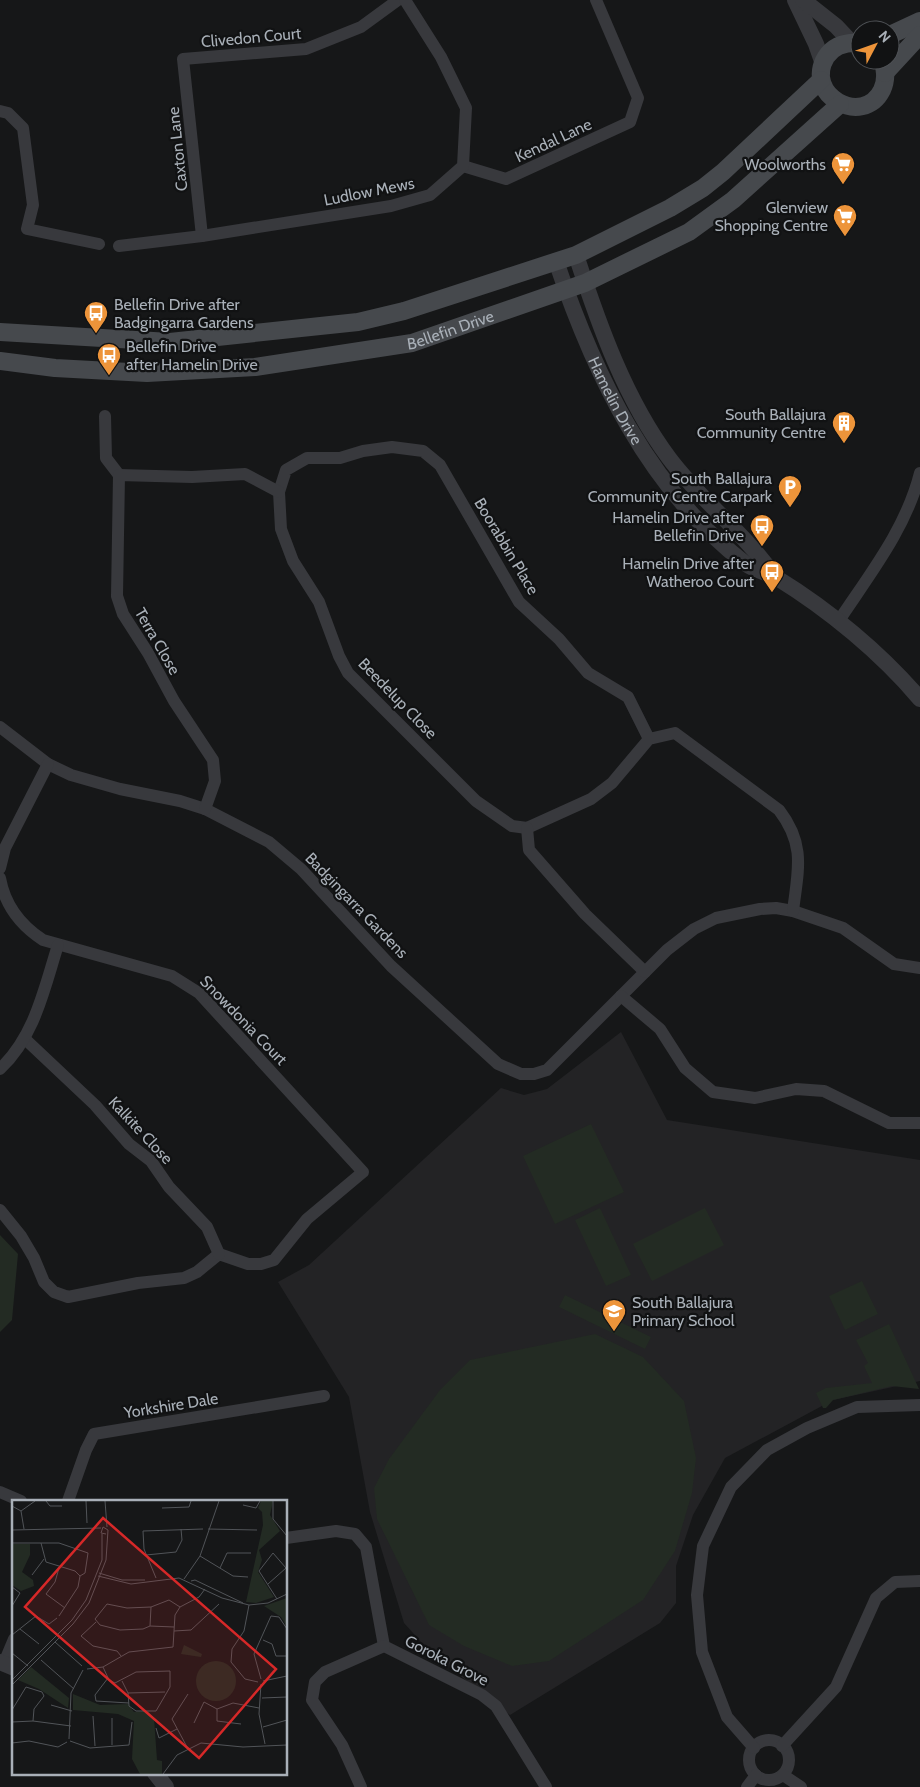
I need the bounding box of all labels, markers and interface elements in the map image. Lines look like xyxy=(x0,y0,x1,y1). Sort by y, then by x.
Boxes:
north arrow xyxy=(850,20,900,70)
street label: Clivedon Court xyxy=(200,24,302,51)
text: N xyxy=(875,27,895,46)
street label: Caxton Lane xyxy=(164,106,191,192)
street label: Kendal Lane xyxy=(512,114,595,166)
supermarket icon: Woolworths xyxy=(830,151,856,185)
place label: Woolworths xyxy=(744,155,826,174)
street label: Ludlow Mews xyxy=(322,173,416,210)
place label: Glenview Shopping Centre xyxy=(714,198,828,235)
supermarket icon: Glenview Shopping Centre xyxy=(832,203,858,237)
place label: Bellefin Drive after Badgingarra Gardens xyxy=(114,295,254,332)
bus stop icon: Bellefin Drive after Badgingarra Gardens xyxy=(83,300,109,334)
street label: Bellefin Drive xyxy=(406,306,496,354)
place label: Bellefin Drive after Hamelin Drive xyxy=(126,337,258,374)
bus stop icon: Bellefin Drive after Hamelin Drive xyxy=(96,342,122,376)
street label: Hamelin Drive xyxy=(584,354,646,448)
place label: South Ballajura Community Centre xyxy=(697,405,826,442)
building icon: South Ballajura Community Centre xyxy=(831,410,857,444)
place label: South Ballajura Community Centre Carpark xyxy=(588,469,773,506)
parking icon: South Ballajura Community Centre Carpark xyxy=(777,474,803,508)
street label: Boorabbin Place xyxy=(470,495,543,598)
place label: Hamelin Drive after Bellefin Drive xyxy=(612,508,745,545)
bus stop icon: Hamelin Drive after Bellefin Drive xyxy=(749,513,775,547)
place label: Hamelin Drive after Watheroo Court xyxy=(622,554,755,591)
bus stop icon: Hamelin Drive after Watheroo Court xyxy=(759,559,785,593)
street label: Terra Close xyxy=(131,604,184,678)
street label: Beedelup Close xyxy=(354,654,441,743)
street label: Badgingarra Gardens xyxy=(301,849,412,962)
street label: Snowdonia Court xyxy=(196,972,292,1069)
street label: Kalkite Close xyxy=(105,1093,177,1168)
place label: South Ballajura Primary School xyxy=(632,1293,735,1330)
school or university icon: South Ballajura Primary School xyxy=(601,1298,627,1332)
street label: Yorkshire Dale xyxy=(122,1389,220,1422)
inset map xyxy=(12,1500,288,1774)
street label: Goroka Grove xyxy=(402,1631,492,1690)

